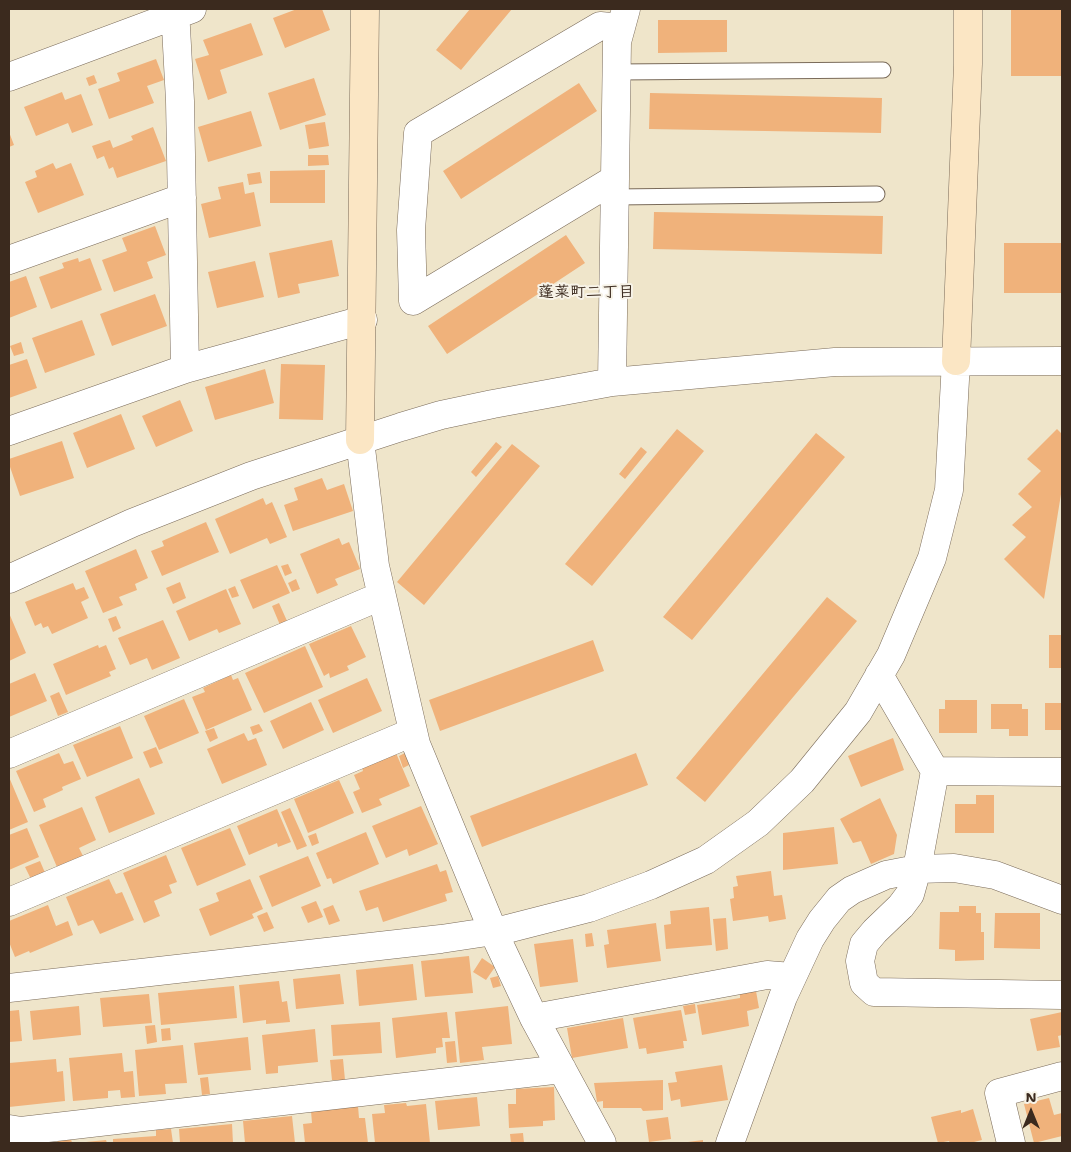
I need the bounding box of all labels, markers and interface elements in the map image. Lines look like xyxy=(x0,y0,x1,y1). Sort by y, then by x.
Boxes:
district label: 蓬莱町二丁目 xyxy=(538,283,634,303)
north arrow xyxy=(1006,1087,1056,1137)
text: N xyxy=(1025,1088,1037,1106)

